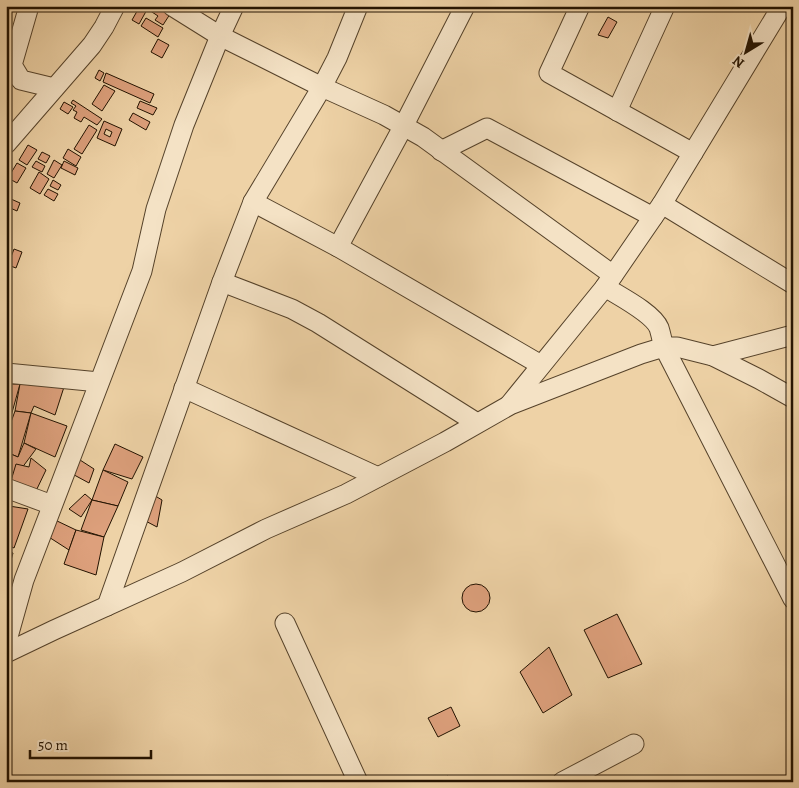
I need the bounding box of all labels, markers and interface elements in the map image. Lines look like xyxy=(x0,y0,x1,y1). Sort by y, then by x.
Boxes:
north arrow xyxy=(722,28,772,78)
text: N xyxy=(729,51,748,73)
scale bar xyxy=(30,728,151,760)
text: 50 m xyxy=(38,735,68,755)

